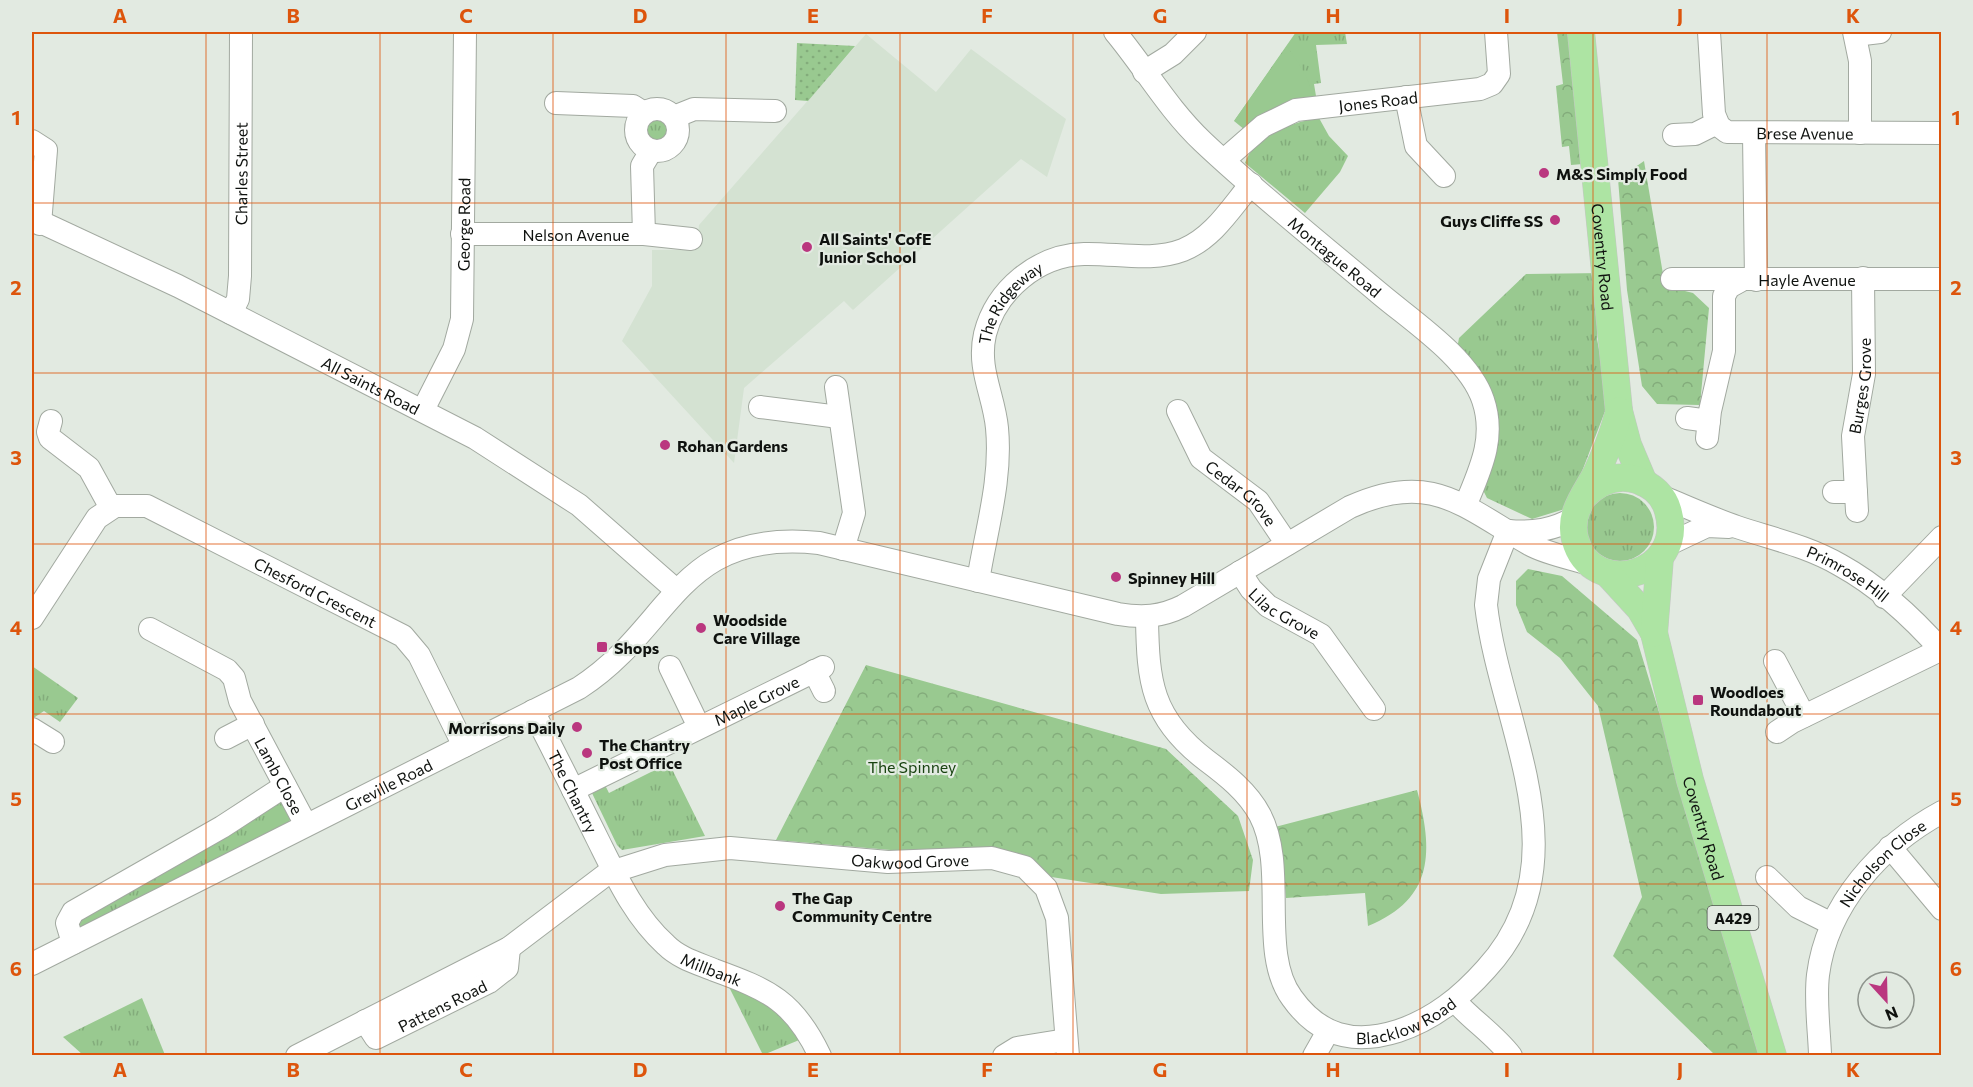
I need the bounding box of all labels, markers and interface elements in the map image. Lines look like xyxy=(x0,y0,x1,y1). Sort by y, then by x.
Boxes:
text: A xyxy=(113,3,127,27)
text: B xyxy=(286,3,300,27)
text: C xyxy=(459,3,473,27)
text: D xyxy=(633,3,647,27)
text: E xyxy=(807,3,819,27)
text: F xyxy=(981,3,993,27)
text: G xyxy=(1153,3,1167,27)
text: H xyxy=(1326,3,1341,27)
text: I xyxy=(1504,3,1510,27)
text: J xyxy=(1677,3,1683,27)
text: K xyxy=(1846,3,1860,27)
street label: Jones Road xyxy=(1337,87,1419,115)
text: 1 xyxy=(11,105,21,129)
text: 1 xyxy=(1951,105,1961,129)
street label: Charles Street xyxy=(231,122,250,225)
street label: Brese Avenue xyxy=(1756,123,1853,142)
place label: M&S Simply Food xyxy=(1556,164,1687,183)
marker: M&S Simply Food xyxy=(1537,166,1551,180)
street label: George Road xyxy=(453,178,473,271)
street label: Coventry Road xyxy=(1589,202,1618,311)
place label: Guys Cliffe SS xyxy=(1440,211,1543,230)
street label: Montague Road xyxy=(1285,212,1386,301)
marker: Guys Cliffe SS xyxy=(1548,213,1562,227)
street label: Nelson Avenue xyxy=(522,225,630,244)
place label: All Saints' CofE Junior School xyxy=(819,229,931,266)
marker: All Saints' CofE Junior School xyxy=(800,240,814,254)
street label: The Ridgeway xyxy=(974,257,1045,345)
street label: Hayle Avenue xyxy=(1758,270,1856,289)
text: 2 xyxy=(10,275,22,299)
text: 2 xyxy=(1950,275,1962,299)
street label: Burges Grove xyxy=(1844,338,1874,435)
street label: All Saints Road xyxy=(319,352,423,418)
place label: Rohan Gardens xyxy=(677,436,788,455)
marker: Rohan Gardens xyxy=(658,438,672,452)
text: 3 xyxy=(10,445,22,469)
text: 3 xyxy=(1950,445,1962,469)
street label: Cedar Grove xyxy=(1202,456,1281,529)
street label: Primrose Hill xyxy=(1804,541,1893,605)
street label: Chesford Crescent xyxy=(251,553,380,631)
place label: Spinney Hill xyxy=(1128,568,1215,587)
marker: Spinney Hill xyxy=(1109,570,1123,584)
street label: Lilac Grove xyxy=(1245,583,1323,642)
place label: Woodside Care Village xyxy=(713,610,800,647)
text: 4 xyxy=(10,615,22,639)
text: 4 xyxy=(1950,615,1962,639)
marker: Woodside Care Village xyxy=(694,621,708,635)
place label: Shops xyxy=(614,638,659,657)
marker: Shops xyxy=(595,640,609,654)
street label: Maple Grove xyxy=(711,671,802,729)
place label: Woodloes Roundabout xyxy=(1710,682,1801,719)
marker: Woodloes Roundabout xyxy=(1691,693,1705,707)
place label: Morrisons Daily xyxy=(448,718,565,737)
marker: Morrisons Daily xyxy=(570,720,584,734)
street label: Lamb Close xyxy=(251,734,308,817)
place label: The Chantry Post Office xyxy=(599,735,690,772)
marker: The Chantry Post Office xyxy=(580,746,594,760)
street label: The Chantry xyxy=(545,747,602,836)
street label: Greville Road xyxy=(341,754,435,814)
park label: The Spinney xyxy=(868,757,956,776)
street label: Coventry Road xyxy=(1680,774,1729,882)
text: 5 xyxy=(10,786,22,810)
text: 5 xyxy=(1950,786,1962,810)
street label: Nicholson Close xyxy=(1835,815,1929,910)
street label: Oakwood Grove xyxy=(851,849,969,872)
place label: The Gap Community Centre xyxy=(792,888,932,925)
marker: The Gap Community Centre xyxy=(773,899,787,913)
road number: A429 xyxy=(1708,906,1758,930)
street label: Millbank xyxy=(678,948,745,989)
text: 6 xyxy=(10,956,22,980)
text: 6 xyxy=(1950,956,1962,980)
north arrow xyxy=(1856,970,1916,1030)
street label: Pattens Road xyxy=(394,975,490,1035)
street label: Blacklow Road xyxy=(1356,993,1459,1047)
text: N xyxy=(1883,1003,1901,1025)
text: A xyxy=(113,1057,127,1081)
text: B xyxy=(286,1057,300,1081)
text: C xyxy=(459,1057,473,1081)
text: D xyxy=(633,1057,647,1081)
text: E xyxy=(807,1057,819,1081)
text: F xyxy=(981,1057,993,1081)
text: G xyxy=(1153,1057,1167,1081)
text: H xyxy=(1326,1057,1341,1081)
text: I xyxy=(1504,1057,1510,1081)
text: J xyxy=(1677,1057,1683,1081)
text: K xyxy=(1846,1057,1860,1081)

